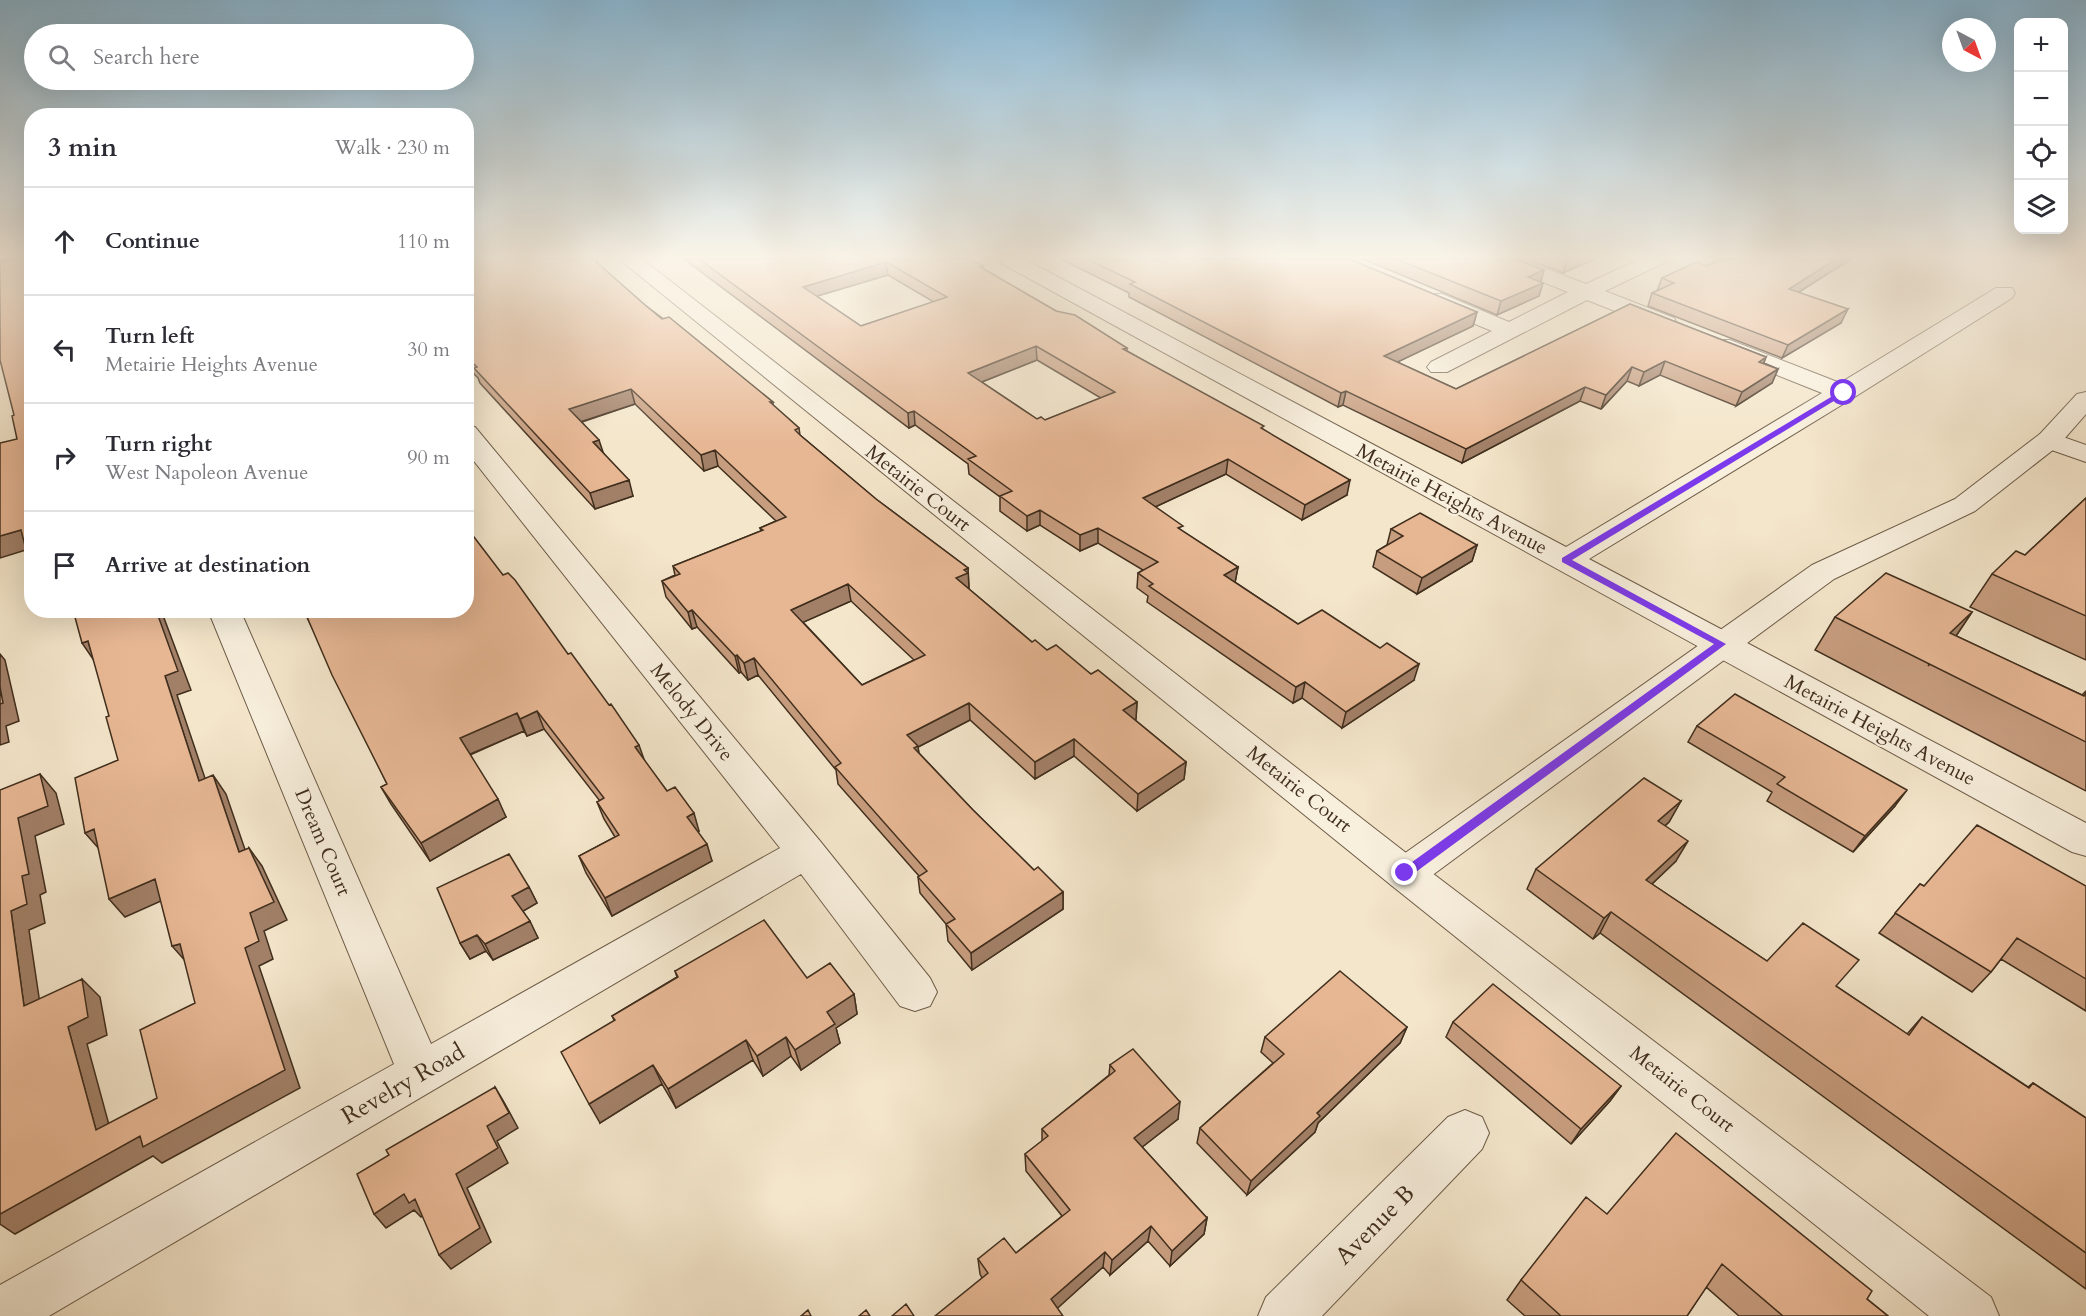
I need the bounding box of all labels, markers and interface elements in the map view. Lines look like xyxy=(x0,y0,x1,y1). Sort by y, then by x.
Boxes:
north arrow xyxy=(1942,18,1996,72)
map controls xyxy=(2014,18,2068,234)
button: + xyxy=(2014,18,2068,72)
search box xyxy=(24,24,474,90)
icon: search xyxy=(45,41,78,74)
text: Search here xyxy=(93,42,200,72)
button: − xyxy=(2014,72,2068,126)
button: locate xyxy=(2014,126,2068,180)
text: 3 min xyxy=(48,130,117,165)
text: Walk · 230 m xyxy=(335,134,450,161)
button: layers xyxy=(2014,180,2068,234)
icon: ahead xyxy=(48,225,81,258)
text: Continue xyxy=(105,226,200,256)
text: 110 m xyxy=(397,228,450,255)
text: Turn left xyxy=(105,321,194,351)
icon: left xyxy=(48,333,81,366)
text: 30 m xyxy=(407,336,450,363)
text: Metairie Heights Avenue xyxy=(105,351,318,378)
route start xyxy=(1830,379,1856,405)
text: Turn right xyxy=(105,429,212,459)
street label: Metairie Heights Avenue xyxy=(1352,437,1552,561)
street label: Metairie Court xyxy=(860,438,977,538)
icon: right xyxy=(48,441,81,474)
text: 90 m xyxy=(407,444,450,471)
text: West Napoleon Avenue xyxy=(105,459,308,486)
icon: arrive xyxy=(48,549,81,582)
text: Arrive at destination xyxy=(105,550,310,580)
street label: Melody Drive xyxy=(644,657,740,767)
street label: Metairie Heights Avenue xyxy=(1780,668,1980,792)
street label: Metairie Court xyxy=(1241,739,1358,839)
street label: Dream Court xyxy=(288,784,358,900)
route end xyxy=(1391,859,1417,885)
street label: Revelry Road xyxy=(335,1035,471,1133)
street label: Metairie Court xyxy=(1624,1039,1741,1139)
street label: Avenue B xyxy=(1328,1178,1422,1272)

